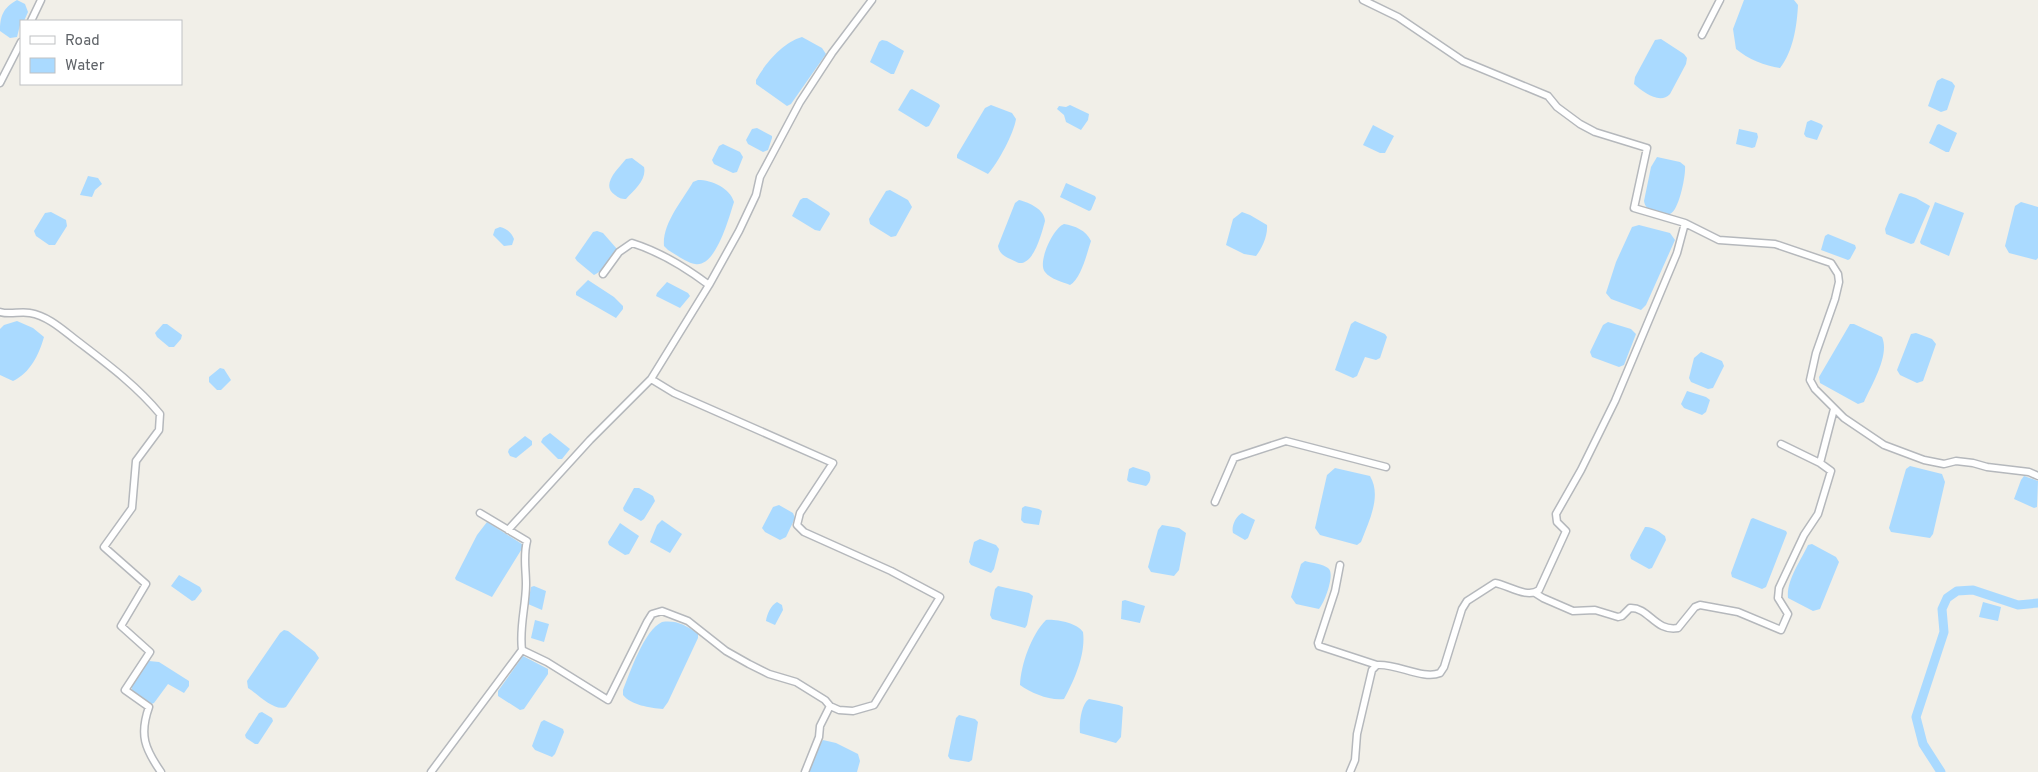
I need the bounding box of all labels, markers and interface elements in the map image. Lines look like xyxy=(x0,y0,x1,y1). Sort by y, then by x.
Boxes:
legend xyxy=(20,20,182,85)
text: Road xyxy=(65,32,100,51)
text: Water xyxy=(65,57,105,76)

